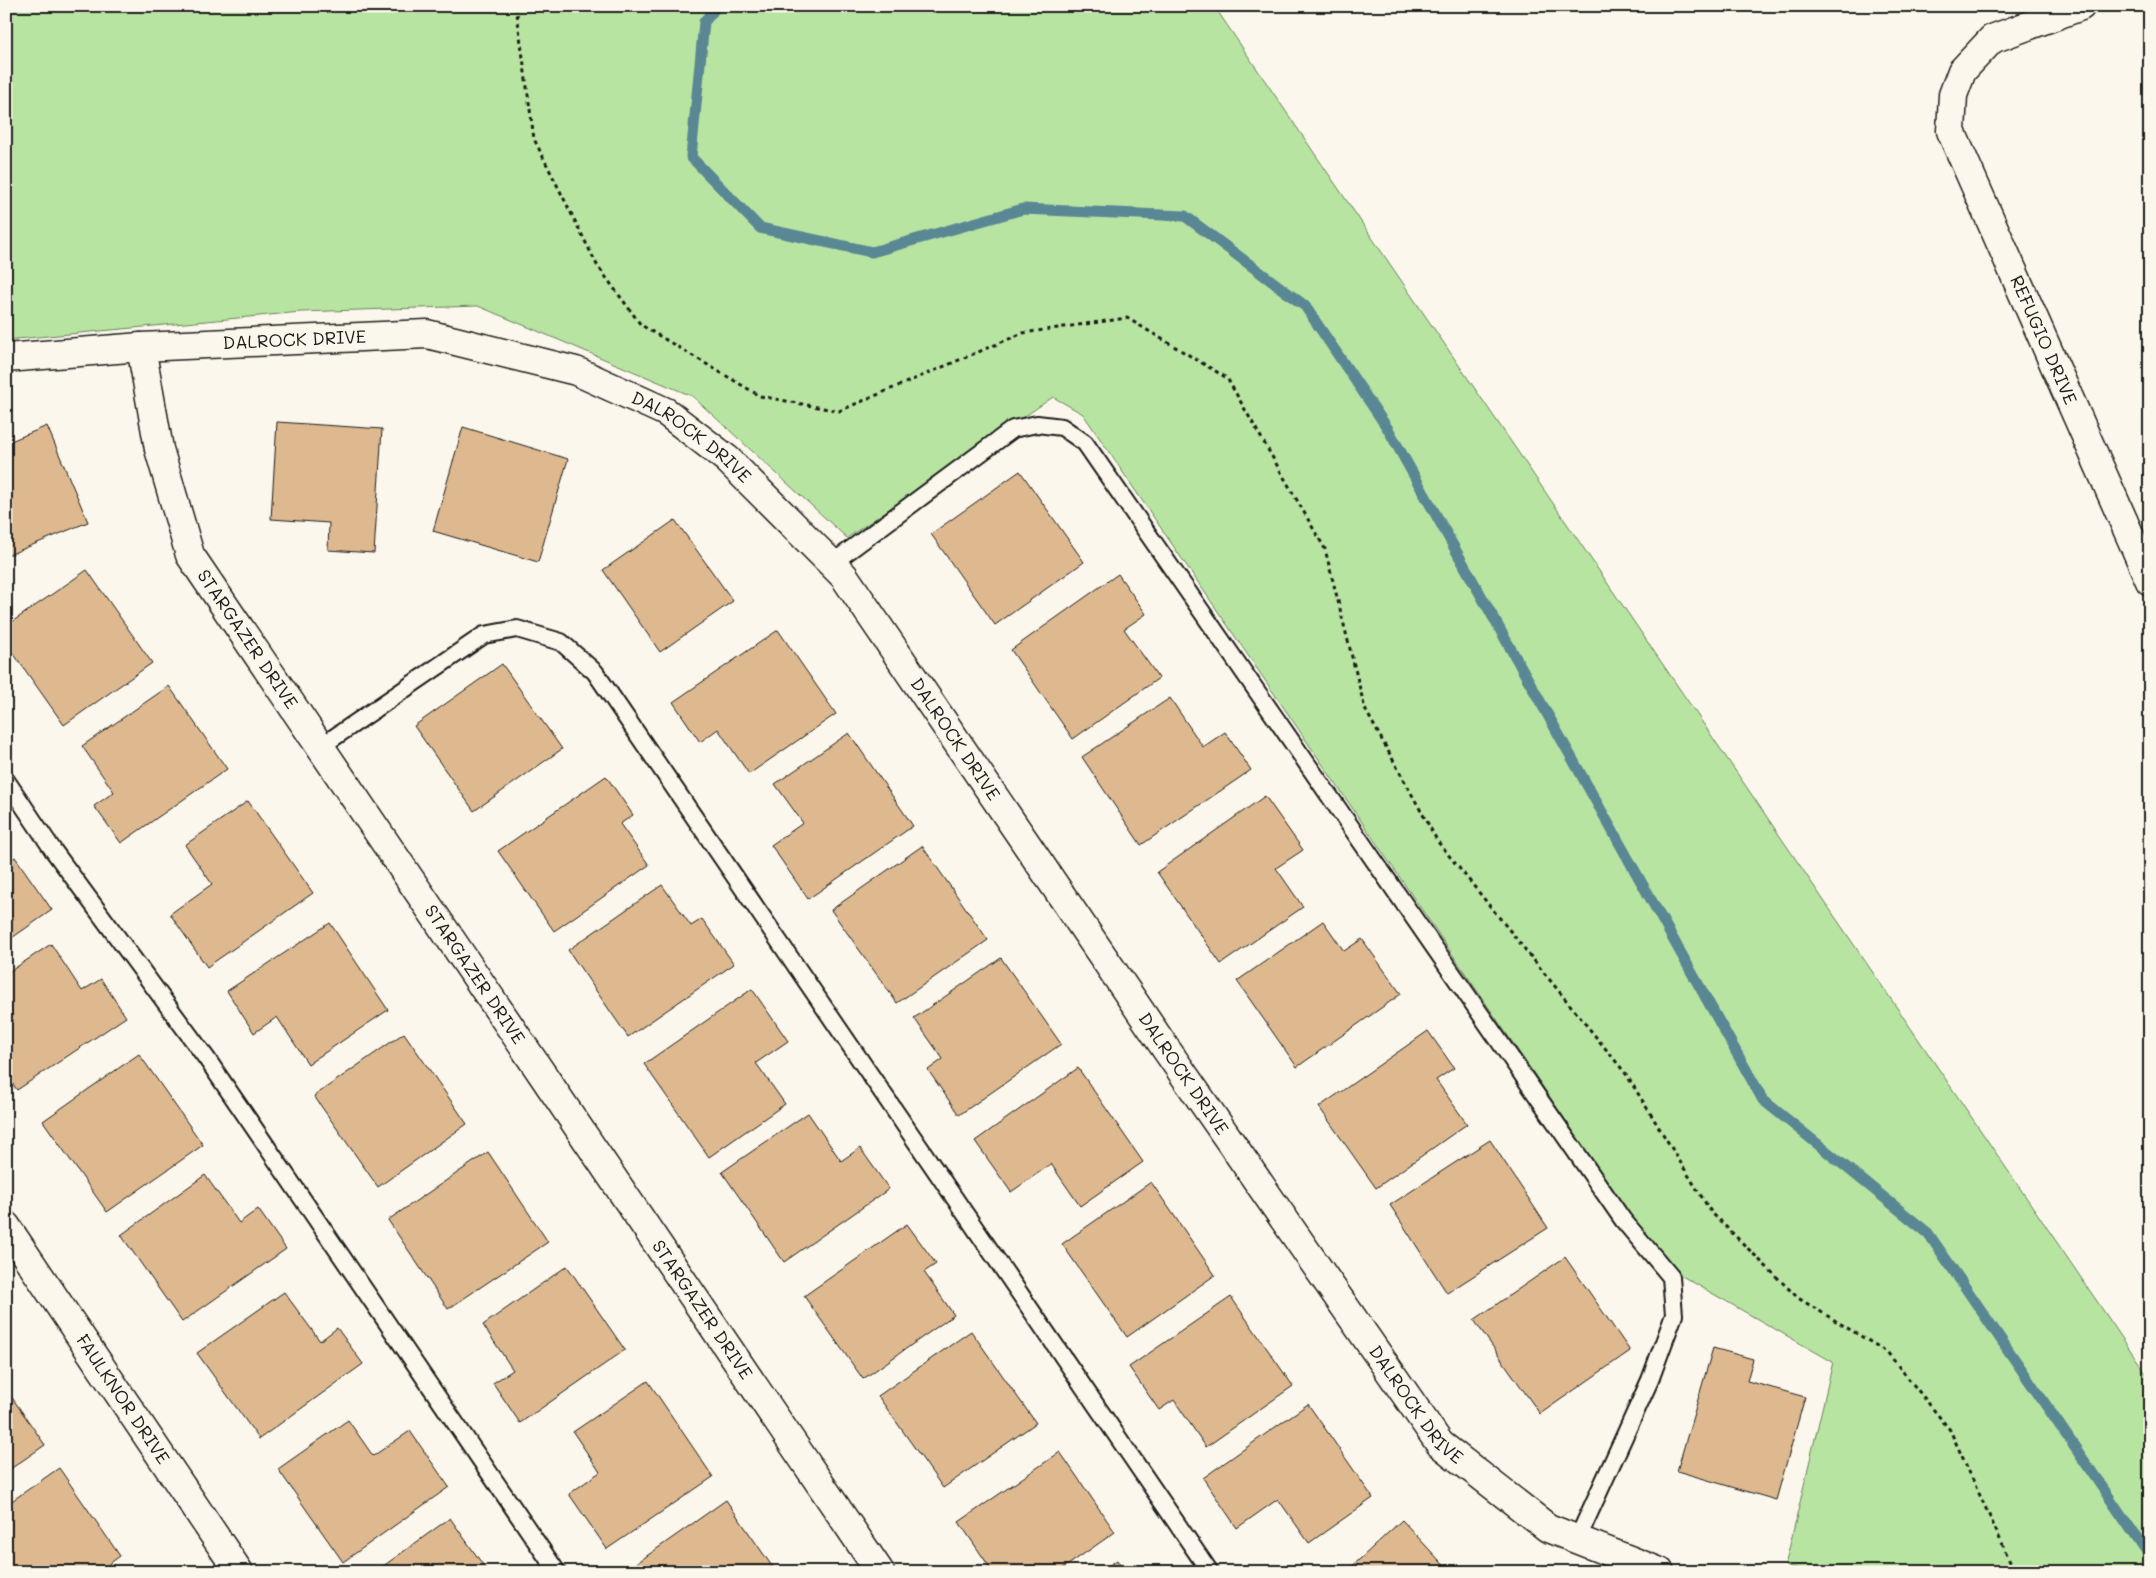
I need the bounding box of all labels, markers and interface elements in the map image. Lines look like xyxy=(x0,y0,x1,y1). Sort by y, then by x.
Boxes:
street label: REFUGIO DRIVE xyxy=(2005,271,2083,408)
street label: DALROCK DRIVE xyxy=(222,324,367,354)
street label: DALROCK DRIVE xyxy=(628,385,757,488)
street label: STARGAZER DRIVE xyxy=(192,564,304,713)
street label: DALROCK DRIVE xyxy=(906,673,1006,805)
street label: STARGAZER DRIVE xyxy=(420,900,531,1048)
street label: DALROCK DRIVE xyxy=(1134,1007,1235,1139)
street label: STARGAZER DRIVE xyxy=(647,1235,759,1384)
street label: FAULKNOR DRIVE xyxy=(71,1329,176,1468)
street label: DALROCK DRIVE xyxy=(1364,1340,1469,1469)

